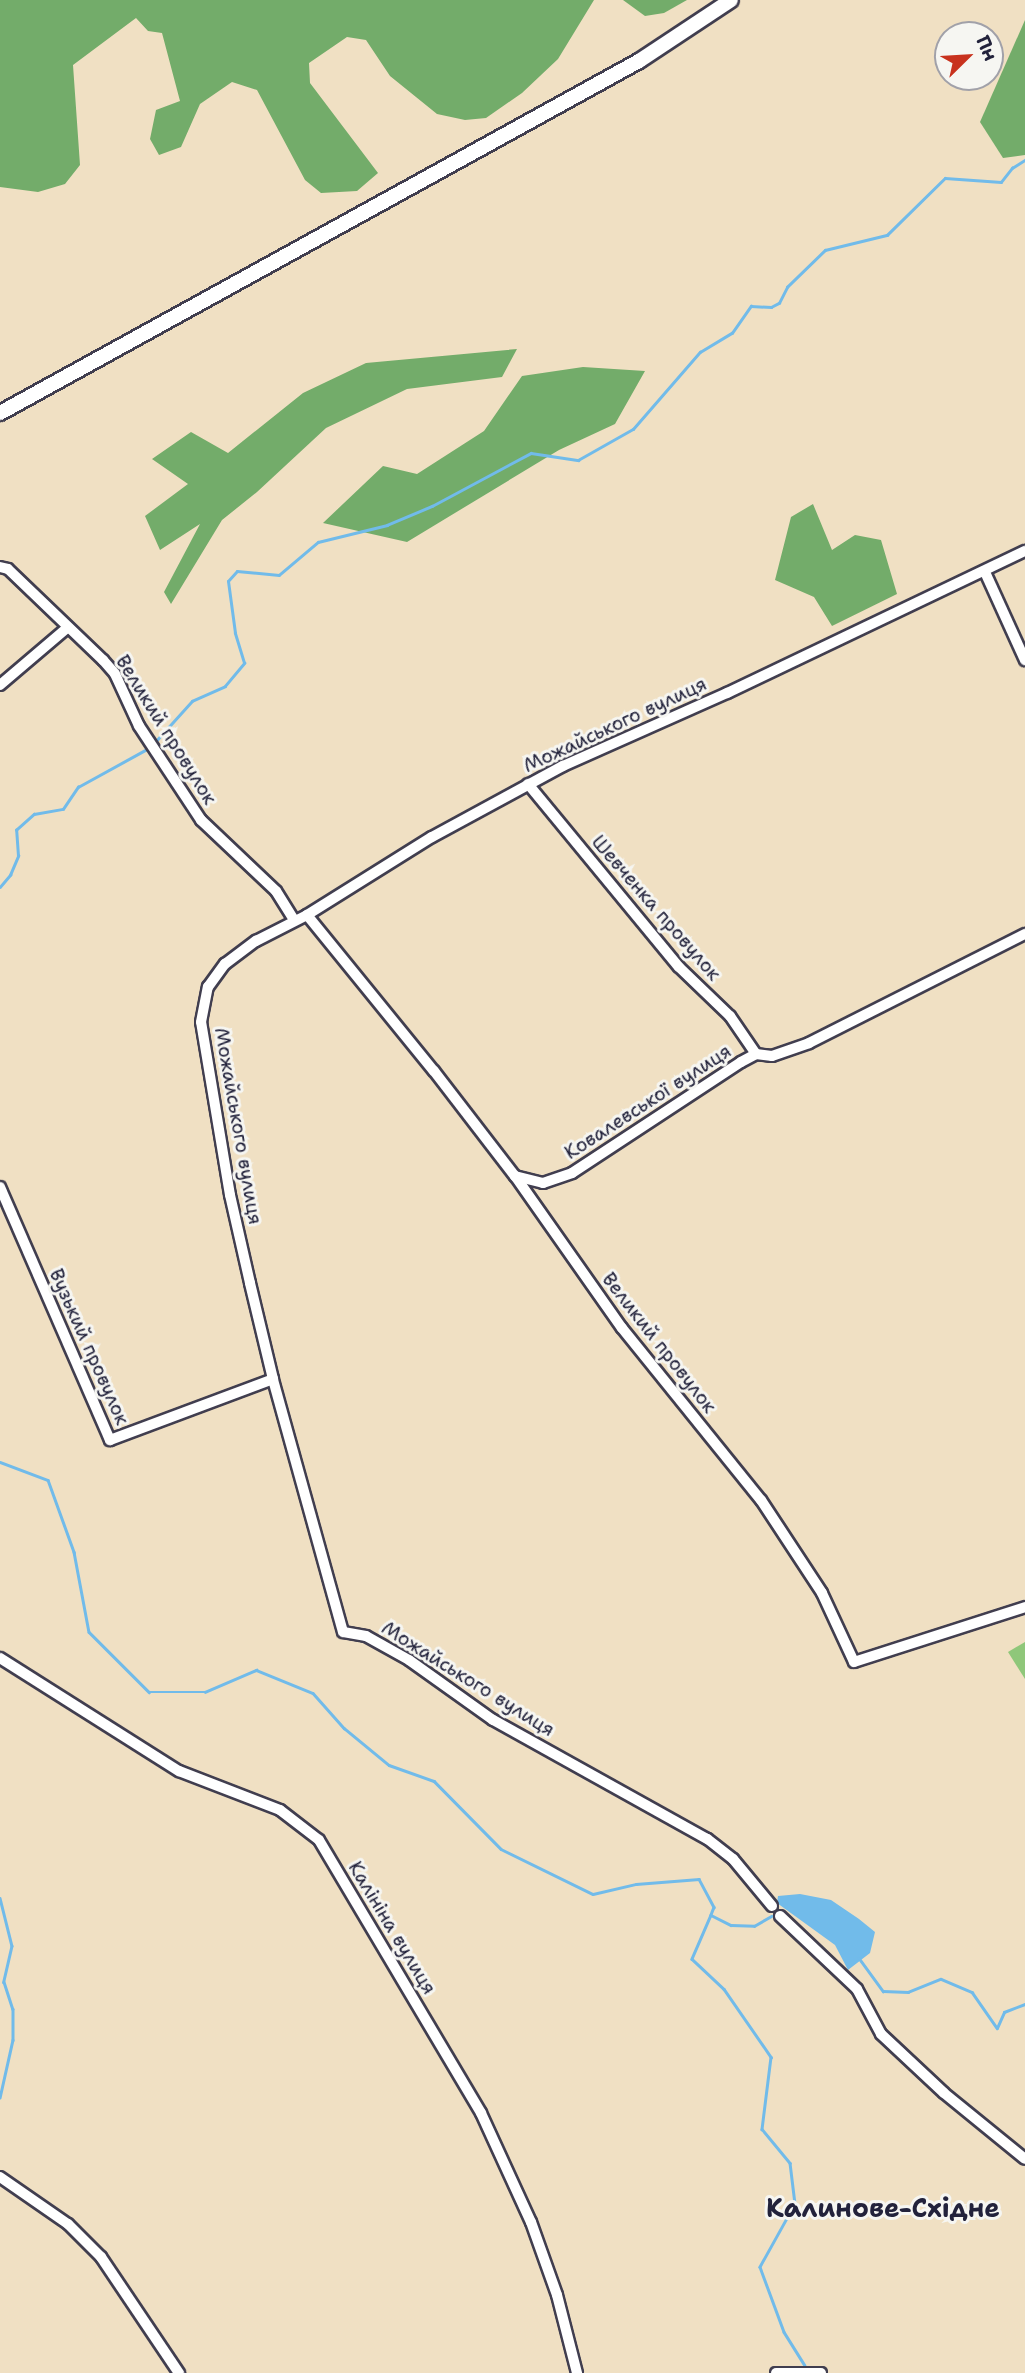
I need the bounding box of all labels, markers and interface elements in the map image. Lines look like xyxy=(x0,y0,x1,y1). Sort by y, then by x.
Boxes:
north arrow xyxy=(934,21,1004,91)
text: Пн xyxy=(970,32,1003,65)
street label: Великий провулок xyxy=(111,651,221,809)
street label: Можайського вулиця xyxy=(520,673,710,777)
street label: Шевченка провулок xyxy=(587,831,725,985)
street label: Можайського вулиця xyxy=(209,1026,267,1226)
street label: Ковалевської вулиця xyxy=(560,1040,736,1164)
street label: Вузький провулок xyxy=(44,1265,134,1429)
street label: Великий провулок xyxy=(597,1268,721,1418)
street label: Можайського вулиця xyxy=(377,1617,559,1741)
street label: Калініна вулиця xyxy=(343,1857,441,1999)
district label: Калинове-Східне xyxy=(766,2192,1000,2224)

